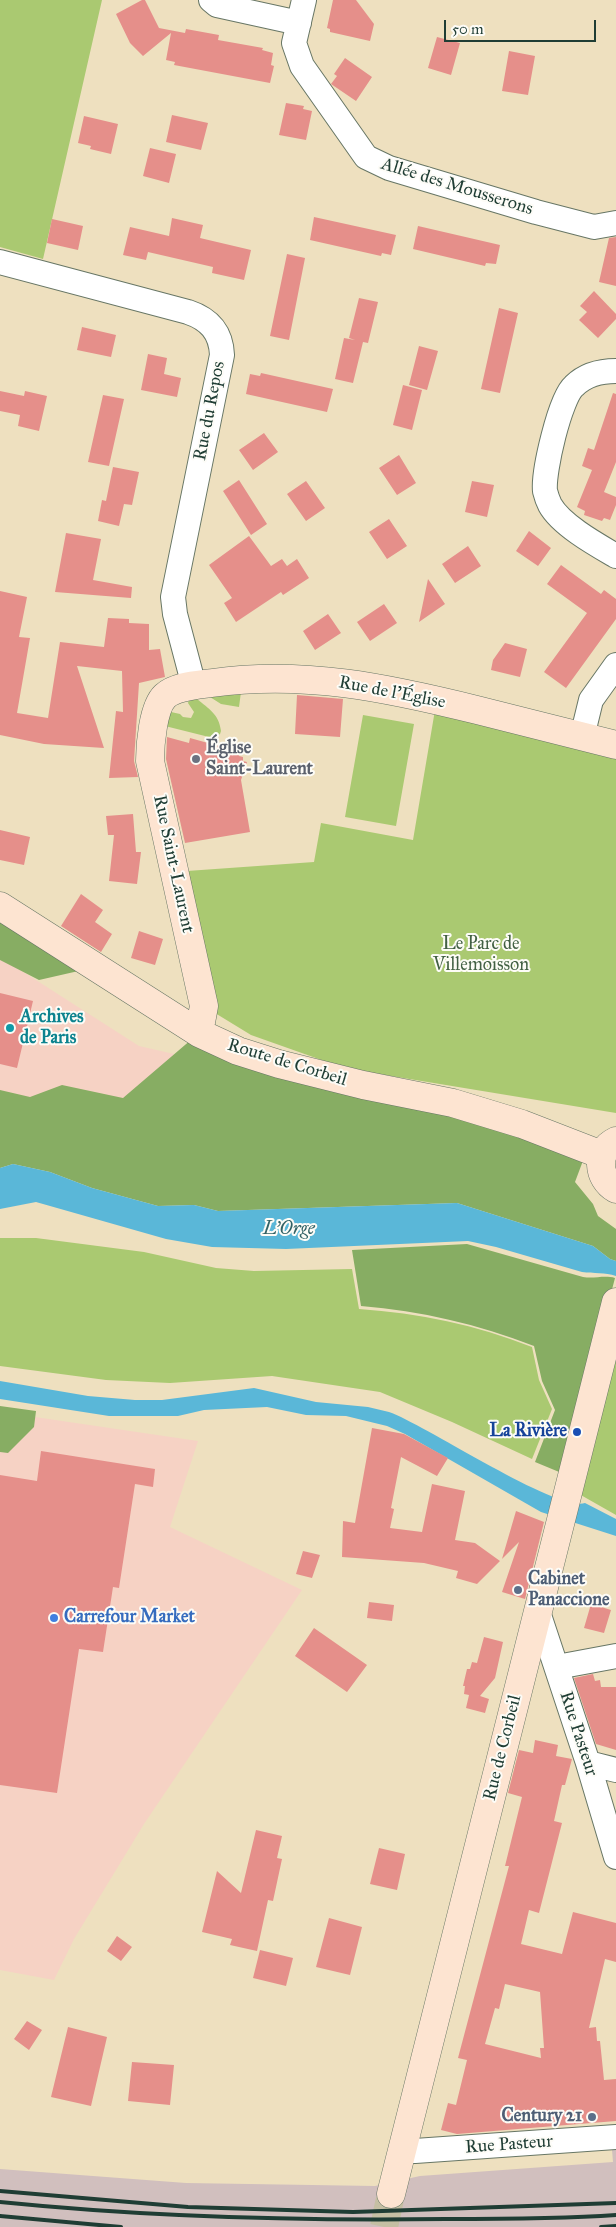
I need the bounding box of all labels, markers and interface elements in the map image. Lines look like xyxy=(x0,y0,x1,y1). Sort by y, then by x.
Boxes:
scale bar xyxy=(446,10,598,42)
text: 50 m xyxy=(452,20,484,38)
street label: Allée des Mousserons xyxy=(378,154,536,220)
street label: Rue du Repos xyxy=(190,359,230,463)
street label: Rue de l'Église xyxy=(337,672,447,714)
place label: Église Saint-Laurent xyxy=(206,738,313,781)
marker: Église Saint-Laurent xyxy=(190,753,202,765)
street label: Rue Saint-Laurent xyxy=(148,793,198,935)
park label: Le Parc de Villemoisson xyxy=(433,934,529,976)
place label: Archives de Paris xyxy=(20,1007,84,1050)
marker: Archives de Paris xyxy=(4,1022,16,1034)
street label: Route de Corbeil xyxy=(225,1035,349,1091)
water label: L'Orge xyxy=(263,1218,315,1240)
place label: La Rivière xyxy=(490,1421,567,1443)
marker: La Rivière xyxy=(571,1426,583,1438)
place label: Cabinet Panaccione xyxy=(528,1569,609,1612)
marker: Cabinet Panaccione xyxy=(512,1584,524,1596)
place label: Carrefour Market xyxy=(64,1607,195,1629)
marker: Carrefour Market xyxy=(48,1612,60,1624)
street label: Rue Pasteur xyxy=(554,1689,602,1779)
street label: Rue de Corbeil xyxy=(479,1693,527,1803)
place label: Century 21 xyxy=(502,2106,582,2128)
marker: Century 21 xyxy=(586,2111,598,2123)
street label: Rue Pasteur xyxy=(464,2131,554,2159)

